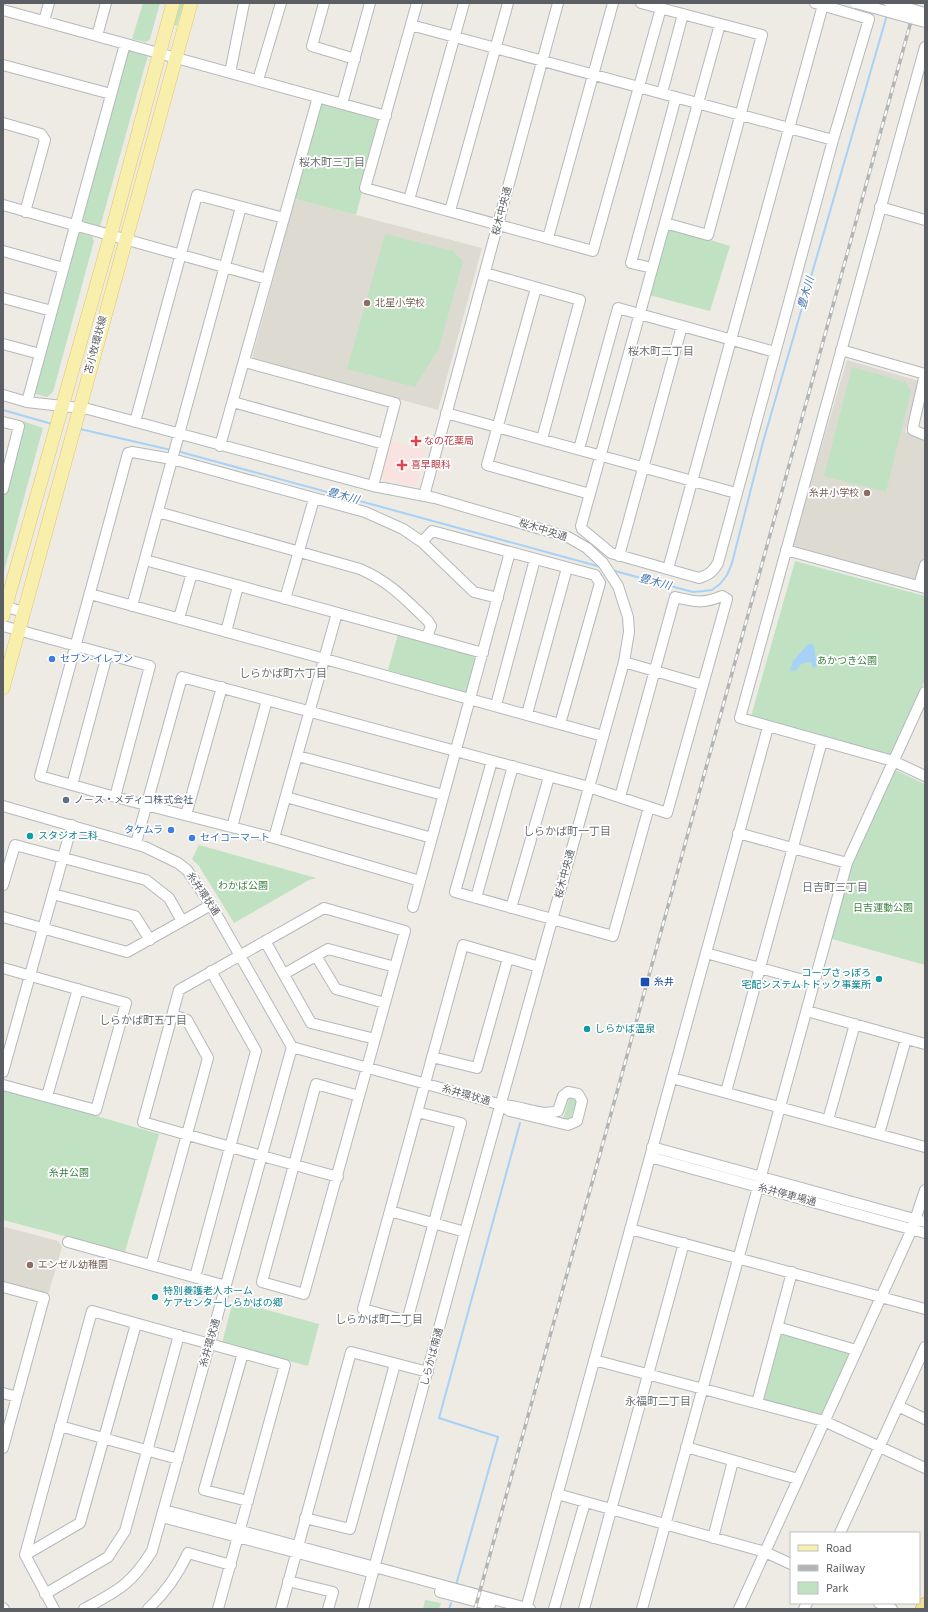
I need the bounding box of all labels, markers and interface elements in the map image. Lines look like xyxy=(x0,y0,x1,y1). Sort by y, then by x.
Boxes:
district label: 桜木町三丁目 xyxy=(299,155,365,170)
street label: 桜木中央通 xyxy=(489,185,515,237)
water label: 豊木川 xyxy=(794,274,818,311)
place label: 北星小学校 xyxy=(375,296,425,310)
marker: 北星小学校 xyxy=(362,298,372,308)
street label: 苫小牧環状線 xyxy=(81,314,111,376)
district label: 桜木町二丁目 xyxy=(628,344,694,359)
place label: なの花薬局 xyxy=(424,434,474,448)
marker: なの花薬局 xyxy=(411,436,421,446)
place label: 喜早眼科 xyxy=(411,458,451,472)
marker: 喜早眼科 xyxy=(396,459,408,471)
water label: 豊木川 xyxy=(325,484,362,508)
place label: 糸井小学校 xyxy=(809,486,859,500)
marker: 糸井小学校 xyxy=(862,488,872,498)
street label: 桜木中央通 xyxy=(517,516,569,544)
water label: 豊木川 xyxy=(637,570,674,594)
place label: セブン-イレブン xyxy=(60,652,133,666)
marker: セブン-イレブン xyxy=(47,654,57,664)
park label: あかつき公園 xyxy=(817,654,877,668)
district label: しらかば町六丁目 xyxy=(239,666,327,681)
place label: ノ－ス・メディコ株式会社 xyxy=(74,793,193,807)
marker: ノ－ス・メディコ株式会社 xyxy=(61,795,71,805)
place label: タケムラ xyxy=(124,823,163,837)
district label: しらかば町一丁目 xyxy=(523,824,611,839)
marker: タケムラ xyxy=(166,825,176,835)
place label: スタジオ二科 xyxy=(38,829,98,843)
marker: スタジオ二科 xyxy=(25,831,35,841)
place label: セイコーマート xyxy=(200,831,270,845)
marker: セイコーマート xyxy=(187,833,197,843)
street label: 桜木中央通 xyxy=(552,848,578,900)
street label: 糸井環状通 xyxy=(183,869,223,919)
park label: わかば公園 xyxy=(218,879,268,893)
district label: 日吉町三丁目 xyxy=(802,880,868,895)
park label: 日吉運動公園 xyxy=(853,901,913,915)
place label: コープさっぽろ 宅配システムトドック事業所 xyxy=(741,966,871,992)
marker: コープさっぽろ 宅配システムトドック事業所 xyxy=(874,974,884,984)
place label: 糸井 xyxy=(654,975,674,989)
marker: 糸井 xyxy=(639,976,651,988)
district label: しらかば町五丁目 xyxy=(99,1013,187,1028)
place label: しらかば温泉 xyxy=(595,1022,656,1036)
marker: しらかば温泉 xyxy=(582,1024,592,1034)
street label: 糸井環状通 xyxy=(440,1081,492,1109)
park label: 糸井公園 xyxy=(49,1166,89,1180)
street label: 糸井停車場通 xyxy=(756,1180,818,1210)
place label: エンゼル幼稚園 xyxy=(38,1258,108,1272)
marker: エンゼル幼稚園 xyxy=(25,1260,35,1270)
place label: 特別養護老人ホーム ケアセンターしらかばの郷 xyxy=(163,1284,283,1310)
marker: 特別養護老人ホーム ケアセンターしらかばの郷 xyxy=(150,1292,160,1302)
district label: しらかば町二丁目 xyxy=(335,1312,423,1327)
street label: 糸井環状通 xyxy=(196,1317,224,1369)
street label: しらかば南通 xyxy=(417,1326,447,1388)
district label: 永福町二丁目 xyxy=(625,1394,691,1409)
legend xyxy=(790,1532,920,1604)
text: Road xyxy=(826,1540,852,1557)
text: Railway xyxy=(826,1560,865,1577)
text: Park xyxy=(826,1580,848,1597)

